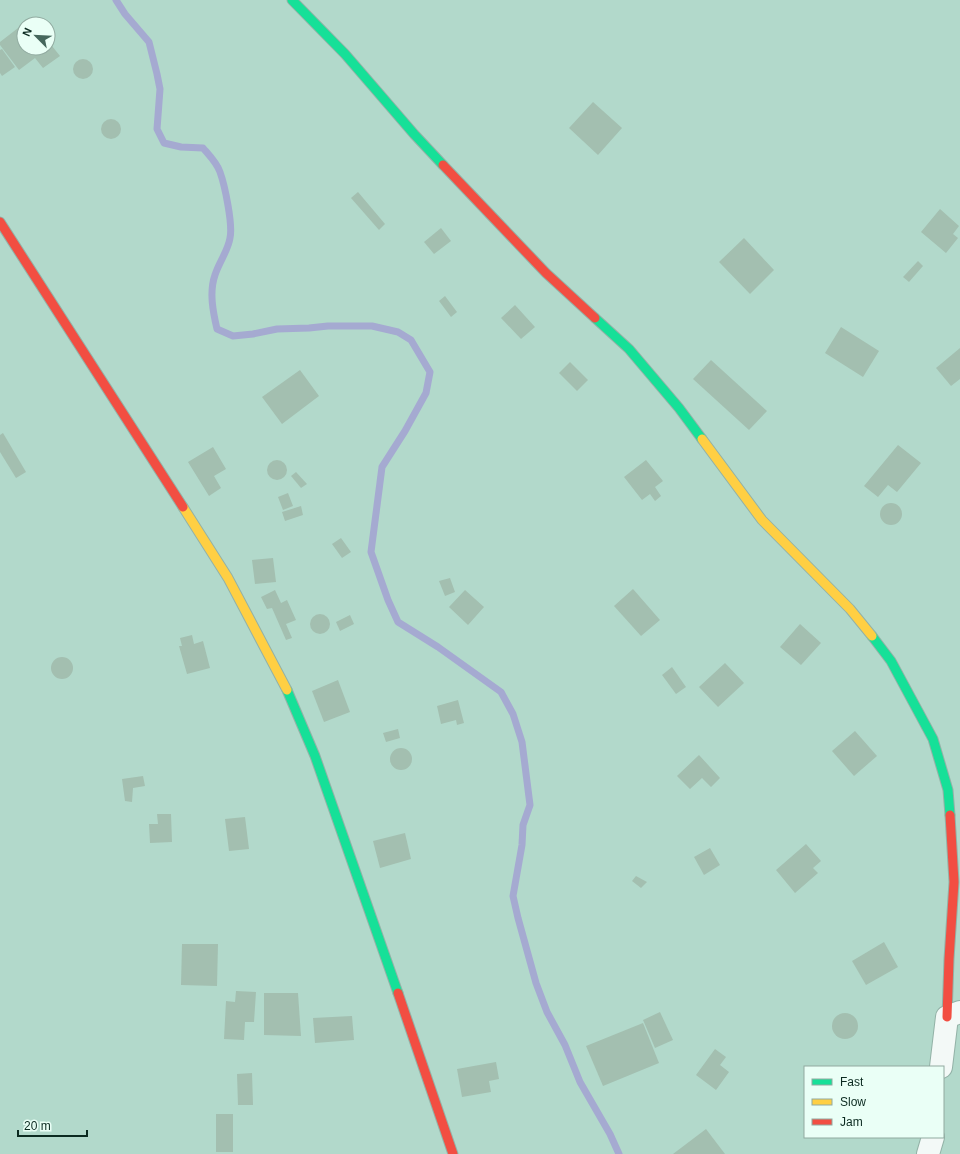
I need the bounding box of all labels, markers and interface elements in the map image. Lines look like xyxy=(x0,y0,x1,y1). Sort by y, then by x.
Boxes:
north arrow xyxy=(16,16,56,56)
text: N xyxy=(20,26,34,38)
legend xyxy=(804,1066,944,1138)
text: Fast xyxy=(840,1075,864,1089)
text: Slow xyxy=(840,1095,866,1109)
scale bar xyxy=(18,1112,87,1138)
text: Jam xyxy=(840,1115,863,1129)
text: 20 m xyxy=(24,1119,51,1133)

